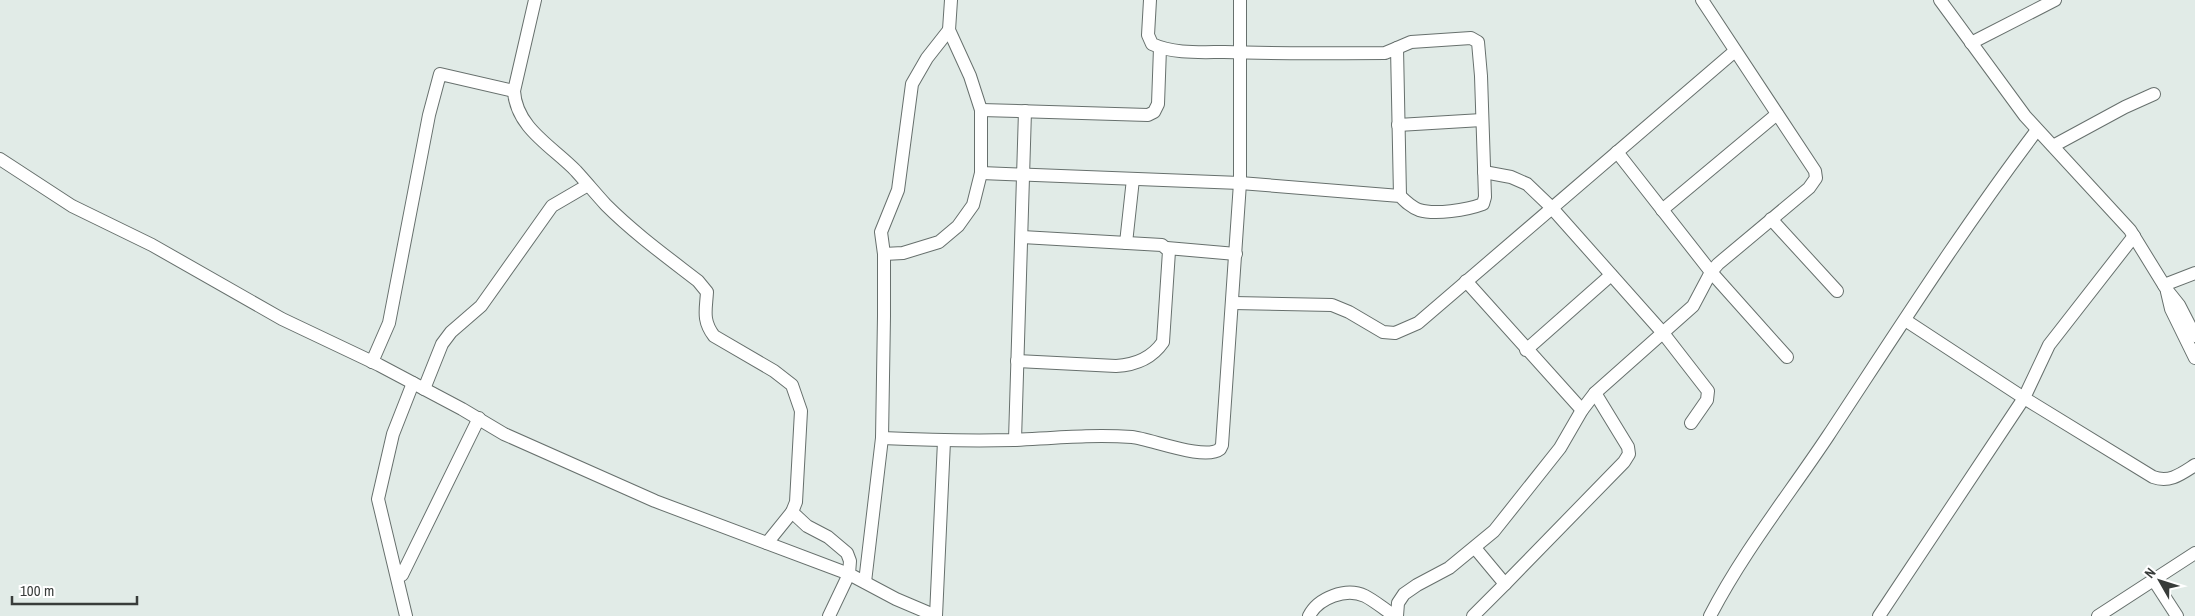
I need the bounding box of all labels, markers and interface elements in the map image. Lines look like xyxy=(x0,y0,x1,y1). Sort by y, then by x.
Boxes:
north arrow xyxy=(2135,556,2185,606)
text: N xyxy=(2140,564,2160,582)
scale bar xyxy=(12,574,138,606)
text: 100 m xyxy=(20,580,54,601)

